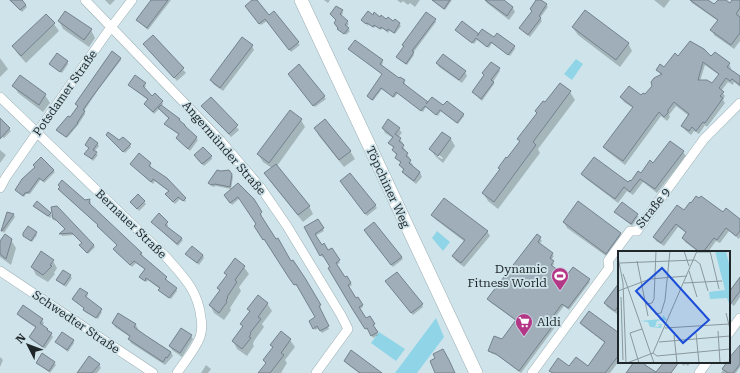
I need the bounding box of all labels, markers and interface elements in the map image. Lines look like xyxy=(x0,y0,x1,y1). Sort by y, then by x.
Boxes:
street label: Potsdamer Straße xyxy=(30,47,100,139)
street label: Angermünder Straße xyxy=(179,98,269,198)
street label: Töpchiner Weg xyxy=(363,144,413,230)
street label: Straße 9 xyxy=(633,185,673,231)
street label: Bernauer Straße xyxy=(93,187,170,262)
inset map xyxy=(618,251,730,363)
place label: Dynamic Fitness World xyxy=(467,262,547,290)
sports icon: Dynamic Fitness World xyxy=(550,266,570,291)
street label: Schwedter Straße xyxy=(30,288,123,357)
supermarket icon: Aldi xyxy=(514,312,534,337)
place label: Aldi xyxy=(537,315,561,329)
north arrow xyxy=(8,325,48,365)
text: N xyxy=(13,331,29,346)

